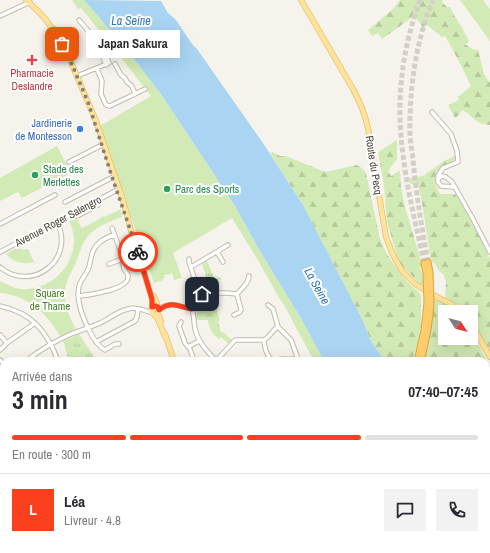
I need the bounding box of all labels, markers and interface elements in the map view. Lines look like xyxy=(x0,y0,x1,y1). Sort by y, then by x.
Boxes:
water label: La Seine xyxy=(111,13,151,29)
pin xyxy=(45,27,79,61)
callout: Japan Sakura xyxy=(86,30,180,58)
icon: bag xyxy=(51,33,73,55)
text: Japan Sakura xyxy=(98,35,168,52)
marker: Pharmacie Deslandre xyxy=(27,55,37,65)
place label: Pharmacie Deslandre xyxy=(10,66,54,93)
place label: Jardinerie de Montesson xyxy=(15,116,72,143)
marker: Jardinerie de Montesson xyxy=(75,124,85,134)
street label: Route du Pecq xyxy=(362,134,386,196)
place label: Stade des Merlettes xyxy=(43,162,84,189)
marker: Stade des Merlettes xyxy=(30,170,40,180)
place label: Parc des Sports xyxy=(175,182,240,196)
marker: Parc des Sports xyxy=(162,184,172,194)
street label: Avenue Roger Salengro xyxy=(11,192,104,250)
courier xyxy=(118,232,158,272)
icon: bike xyxy=(127,241,149,263)
water label: La Seine xyxy=(300,265,334,308)
pin xyxy=(185,277,219,311)
icon: home xyxy=(191,283,213,305)
park label: Square de Thame xyxy=(30,286,70,313)
north arrow xyxy=(438,305,478,345)
map controls xyxy=(438,305,478,345)
text: Arrivée dans xyxy=(12,368,72,385)
text: 07:40–07:45 xyxy=(408,381,478,402)
text: 3 min xyxy=(12,382,68,417)
text: En route · 300 m xyxy=(12,446,91,463)
button: chat xyxy=(384,489,426,531)
button: phone xyxy=(436,489,478,531)
text: Léa xyxy=(64,491,85,512)
text: L xyxy=(29,499,37,520)
text: Livreur · 4.8 xyxy=(64,512,121,529)

